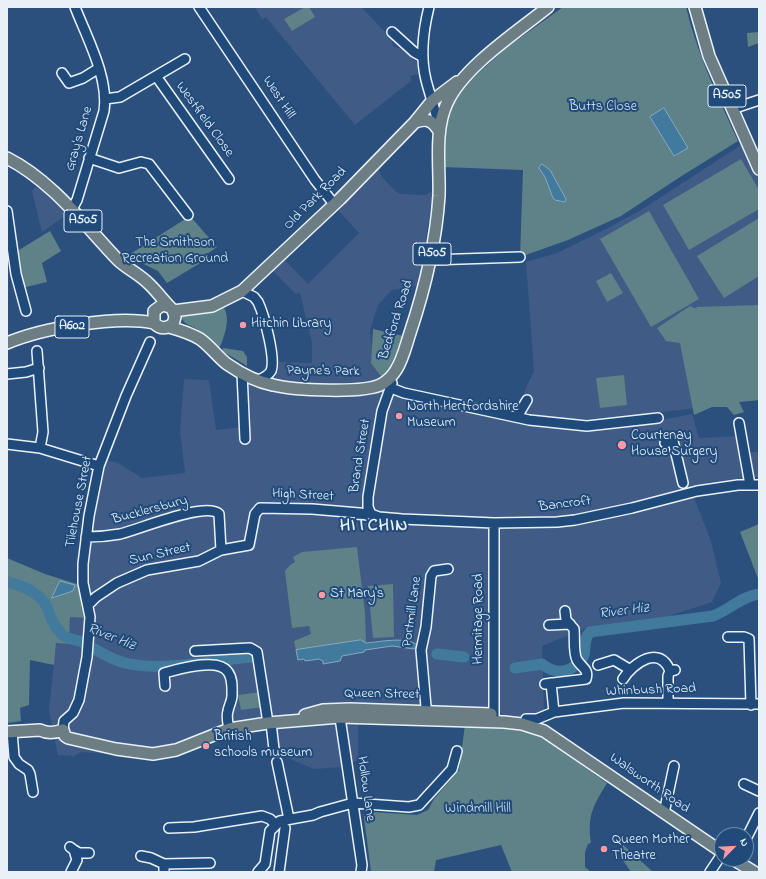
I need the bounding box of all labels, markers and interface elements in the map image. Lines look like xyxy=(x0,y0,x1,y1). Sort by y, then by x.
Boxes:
street label: West Hill xyxy=(258,73,298,123)
street label: Westfield Close xyxy=(171,79,237,161)
road number: A505 xyxy=(708,85,746,107)
park label: Butts Close xyxy=(569,100,637,116)
street label: Gray's Lane xyxy=(63,105,97,173)
street label: Old Park Road xyxy=(281,164,351,234)
road number: A505 xyxy=(64,210,102,232)
park label: The Smithson Recreation Ground xyxy=(122,236,228,268)
road number: A505 xyxy=(413,243,451,265)
street label: Bedford Road xyxy=(376,278,418,362)
road number: A602 xyxy=(55,316,89,338)
place label: Hitchin Library xyxy=(251,317,331,333)
marker: Hitchin Library xyxy=(238,320,248,330)
street label: Payne's Park xyxy=(286,363,360,381)
place label: North Hertfordshire Museum xyxy=(407,400,518,432)
marker: North Hertfordshire Museum xyxy=(394,411,404,421)
street label: Brand Street xyxy=(347,418,375,494)
place label: Courtenay House Surgery xyxy=(631,429,717,462)
marker: Courtenay House Surgery xyxy=(616,439,628,451)
street label: Tilehouse Street xyxy=(63,455,97,549)
street label: High Street xyxy=(272,486,334,506)
street label: Bucklersbury xyxy=(110,493,190,529)
street label: Bancroft xyxy=(538,493,592,517)
district label: HITCHIN xyxy=(340,516,408,538)
street label: Sun Street xyxy=(128,540,192,570)
street label: Hermitage Road xyxy=(472,574,488,664)
street label: Portmill Lane xyxy=(400,576,426,648)
place label: St Mary's xyxy=(330,587,384,603)
marker: St Mary's xyxy=(317,590,327,600)
water label: River Hiz xyxy=(598,600,650,624)
water label: River Hiz xyxy=(84,620,138,656)
street label: Whinbush Road xyxy=(606,681,696,701)
street label: Queen Street xyxy=(344,686,420,704)
place label: British schools museum xyxy=(214,730,312,762)
marker: British schools museum xyxy=(201,741,211,751)
street label: Walsworth Road xyxy=(606,750,692,818)
street label: Hollow Lane xyxy=(352,755,378,823)
park label: Windmill Hill xyxy=(445,802,511,818)
north arrow xyxy=(714,827,754,867)
place label: Queen Mother Theatre xyxy=(612,833,690,866)
text: N xyxy=(735,836,753,849)
marker: Queen Mother Theatre xyxy=(599,844,609,854)

